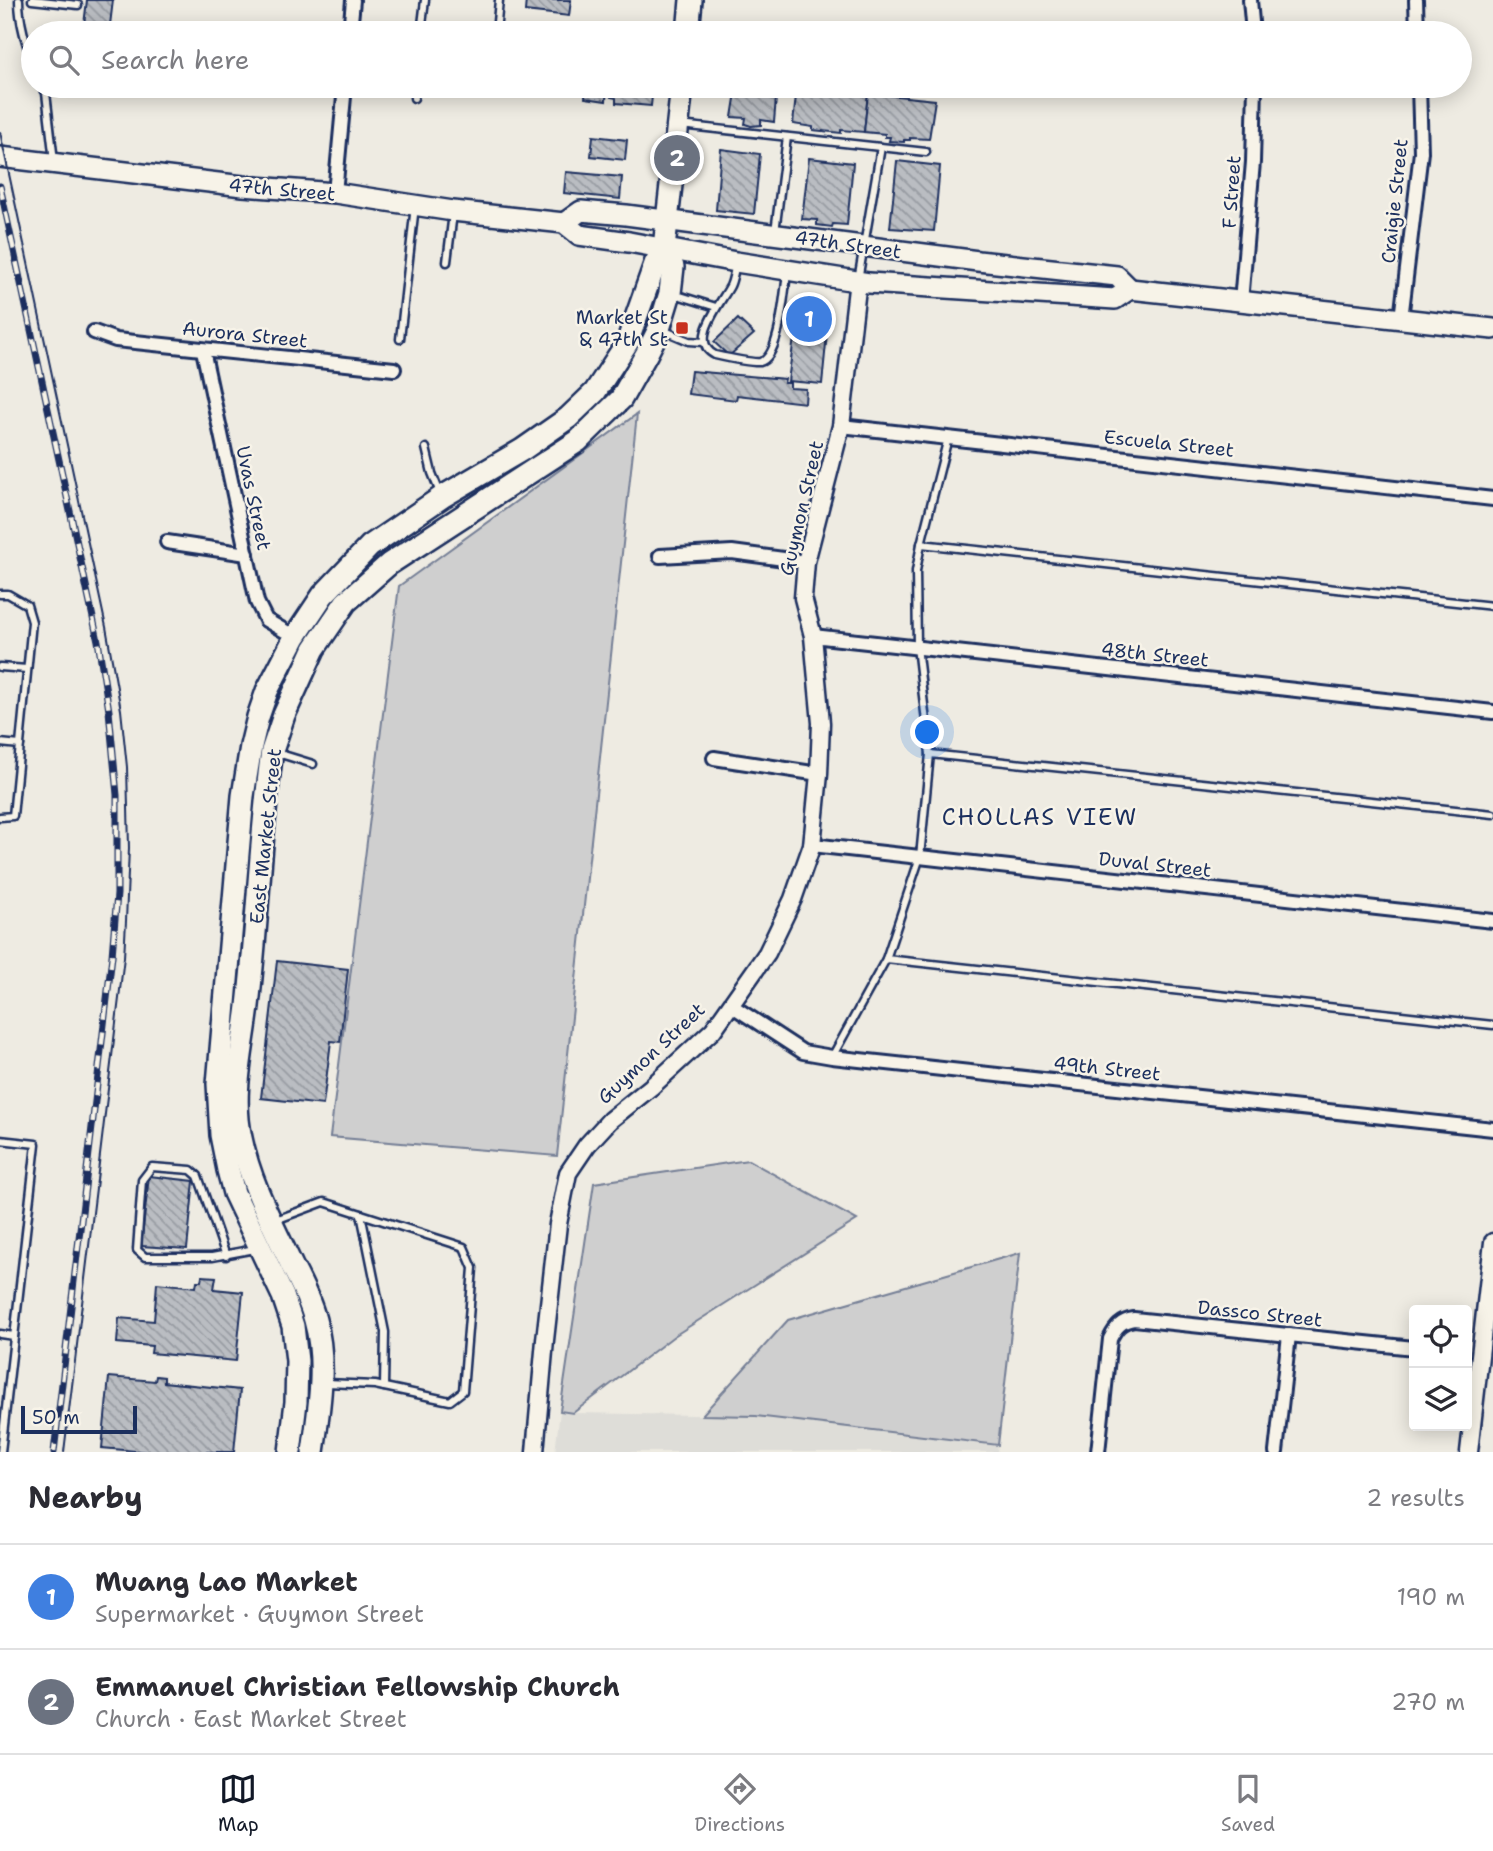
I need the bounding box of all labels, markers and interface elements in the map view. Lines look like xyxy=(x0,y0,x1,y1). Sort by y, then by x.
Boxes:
search box xyxy=(21,21,1472,98)
icon: search xyxy=(45,41,83,79)
text: Search here xyxy=(101,42,250,77)
pin: 2 xyxy=(654,132,700,184)
street label: Craigie Street xyxy=(1376,137,1413,265)
street label: F Street xyxy=(1216,155,1247,229)
street label: 47th Street xyxy=(227,172,336,207)
street label: 47th Street xyxy=(793,225,903,264)
pin: 1 xyxy=(786,293,832,345)
place label: Market St & 47th St xyxy=(576,305,668,352)
street label: Aurora Street xyxy=(181,315,309,354)
marker: Market St & 47th St xyxy=(674,320,690,336)
street label: Escuela Street xyxy=(1103,424,1235,463)
street label: Guymon Street xyxy=(774,438,829,578)
street label: Uvas Street xyxy=(230,444,277,553)
street label: 48th Street xyxy=(1100,636,1210,673)
your location xyxy=(910,715,944,749)
street label: East Market Street xyxy=(244,747,287,925)
district label: CHOLLAS VIEW xyxy=(942,802,1138,832)
street label: Duval Street xyxy=(1097,846,1213,883)
street label: Guymon Street xyxy=(592,997,710,1110)
street label: 49th Street xyxy=(1052,1050,1162,1087)
street label: Dassco Street xyxy=(1196,1295,1323,1332)
map controls xyxy=(1409,1305,1472,1431)
button: locate xyxy=(1409,1305,1472,1368)
button: layers xyxy=(1409,1368,1472,1431)
scale bar xyxy=(21,1403,136,1435)
text: 50 m xyxy=(32,1405,80,1430)
text: Nearby xyxy=(28,1477,143,1518)
text: 2 results xyxy=(1366,1483,1465,1513)
text: Muang Lao Market xyxy=(95,1564,358,1599)
text: 1 xyxy=(46,1582,56,1612)
text: 190 m xyxy=(1397,1582,1465,1612)
text: Supermarket · Guymon Street xyxy=(95,1599,424,1629)
text: Emmanuel Christian Fellowship Church xyxy=(95,1669,620,1704)
text: 2 xyxy=(43,1687,59,1717)
text: 270 m xyxy=(1391,1687,1465,1717)
text: Church · East Market Street xyxy=(95,1704,407,1734)
tab: Map xyxy=(218,1770,259,1837)
tab: Directions xyxy=(695,1770,785,1837)
tab: Saved xyxy=(1221,1770,1275,1837)

